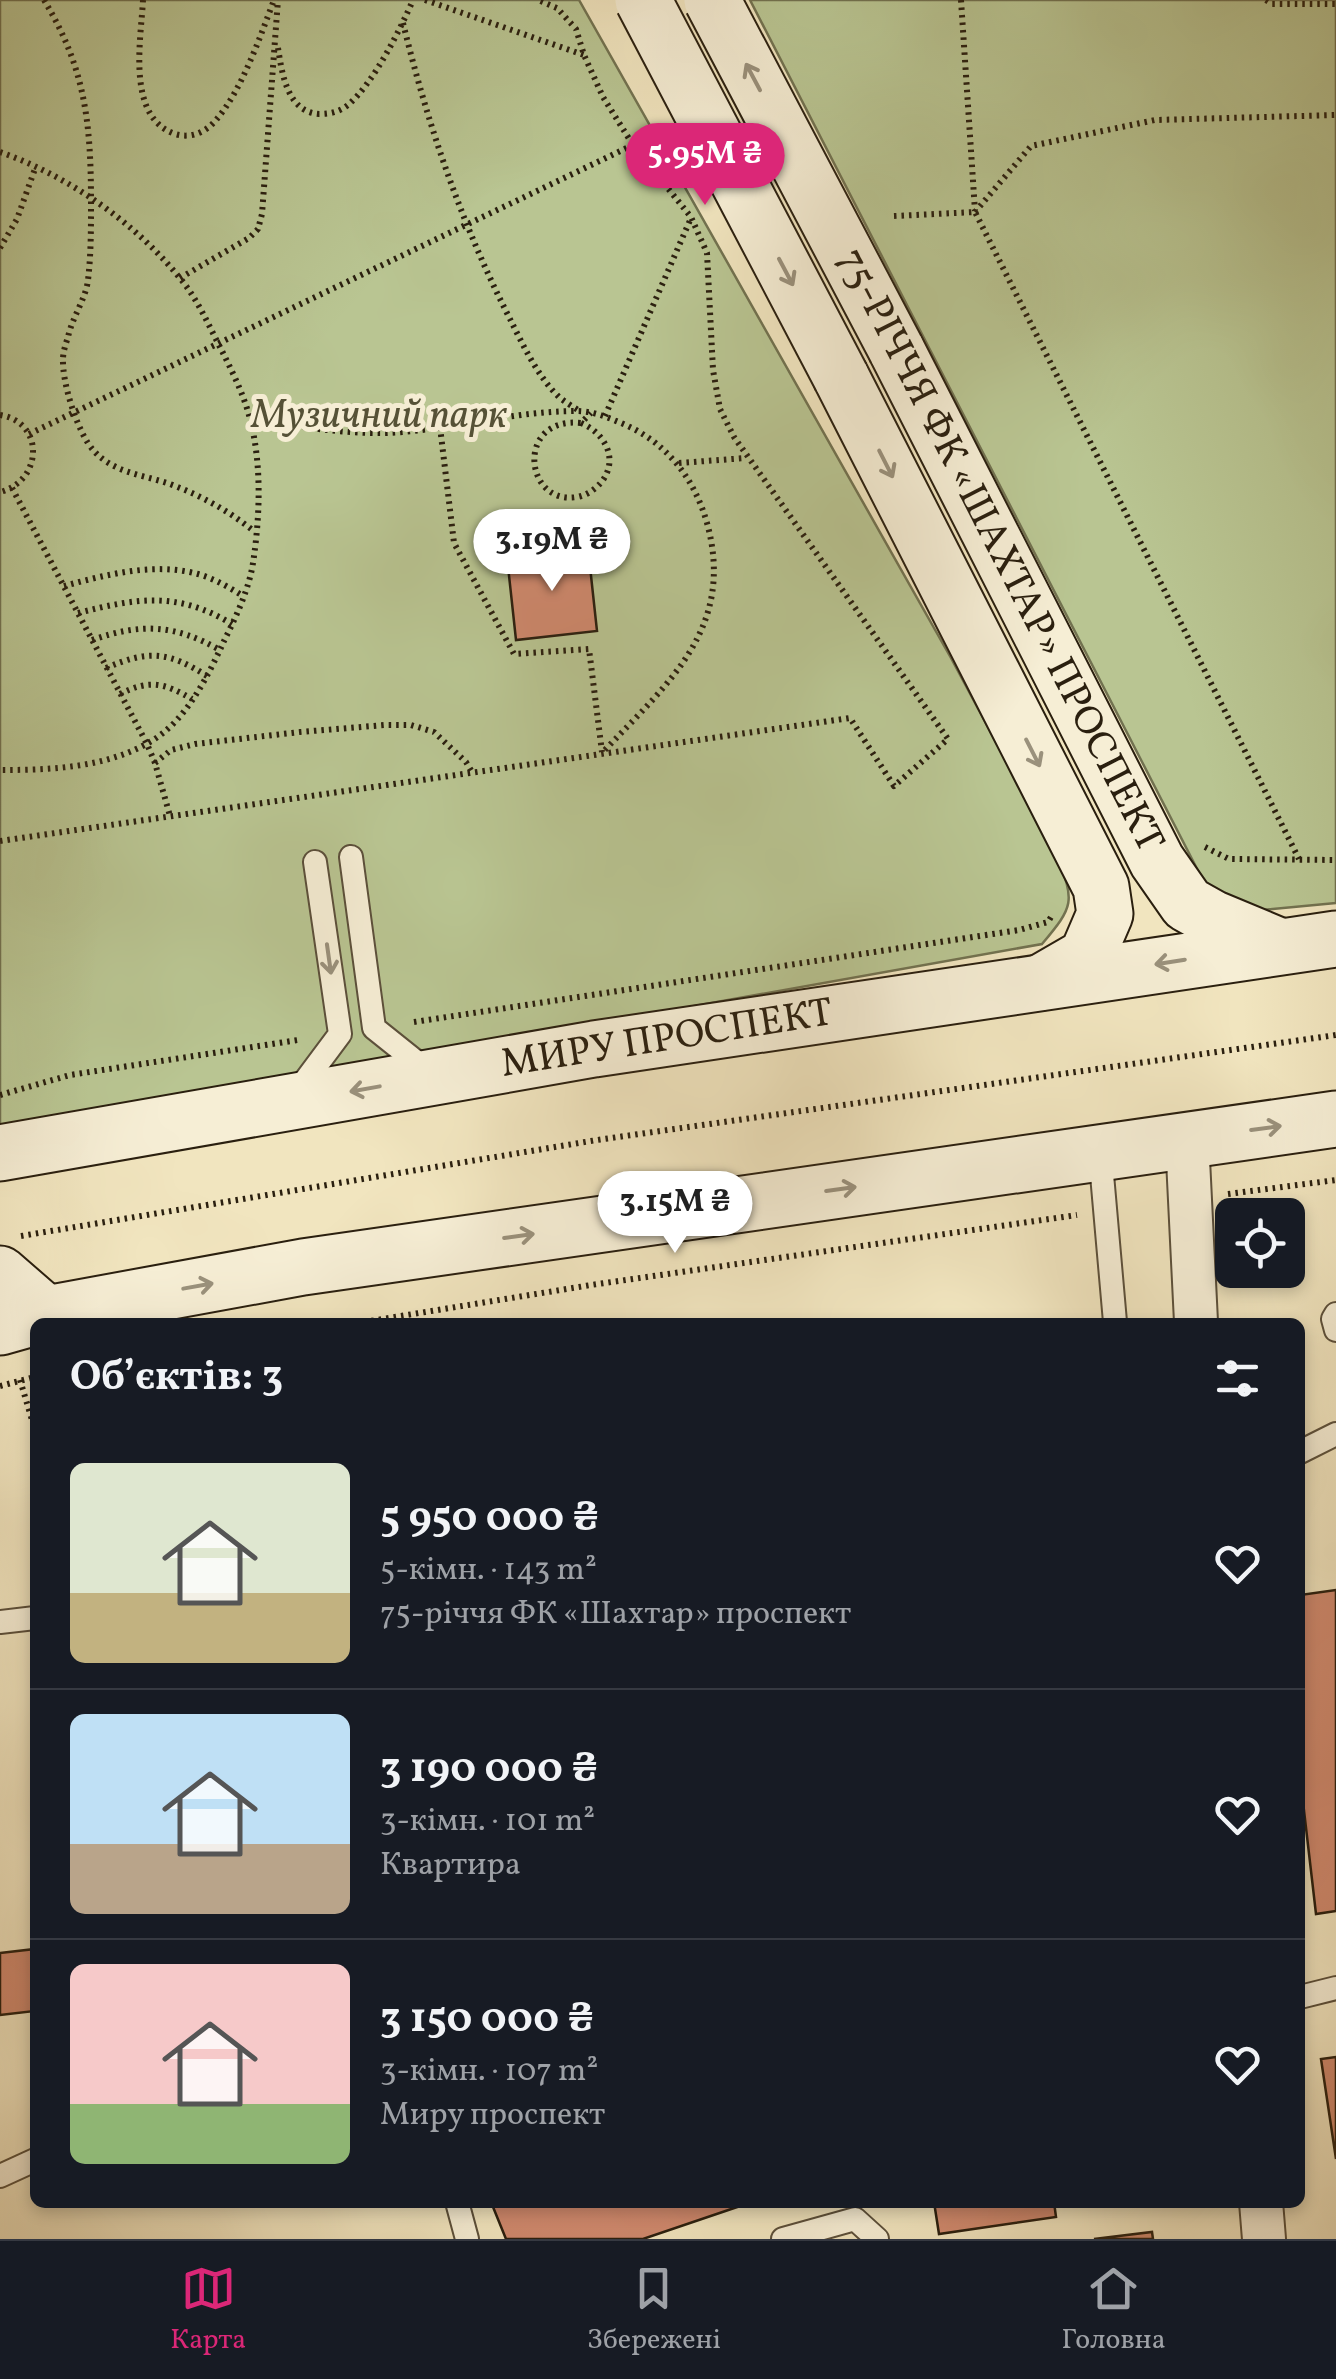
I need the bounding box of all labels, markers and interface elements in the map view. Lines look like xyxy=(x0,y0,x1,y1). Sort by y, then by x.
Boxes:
one-way arrow xyxy=(742,62,762,92)
pin: 5.95M ₴ xyxy=(613,123,797,208)
text: 5.95M ₴ xyxy=(648,133,762,177)
street label: 75-РІЧЧЯ ФК «ШАХТАР» ПРОСПЕКТ xyxy=(822,239,1176,863)
one-way arrow xyxy=(777,257,796,287)
park label: Музичний парк xyxy=(250,389,508,445)
one-way arrow xyxy=(877,448,896,478)
pin: 3.19M ₴ xyxy=(460,509,644,594)
text: 3.19M ₴ xyxy=(495,519,609,563)
one-way arrow xyxy=(1024,738,1043,768)
one-way arrow xyxy=(320,942,338,974)
one-way arrow xyxy=(1154,954,1187,972)
street label: МИРУ ПРОСПЕКТ xyxy=(497,986,837,1094)
one-way arrow xyxy=(349,1080,382,1099)
one-way arrow xyxy=(1250,1119,1282,1137)
pin: 3.15M ₴ xyxy=(583,1171,767,1256)
one-way arrow xyxy=(824,1180,857,1198)
text: 3.15M ₴ xyxy=(619,1181,731,1225)
map controls xyxy=(1215,1198,1305,1288)
button: locate xyxy=(1215,1198,1305,1288)
one-way arrow xyxy=(502,1226,535,1244)
one-way arrow xyxy=(181,1276,214,1295)
text: Об’єктів: 3 xyxy=(70,1349,283,1408)
icon: filters xyxy=(1210,1351,1265,1406)
text: 5 950 000 ₴ xyxy=(380,1490,599,1549)
icon: home xyxy=(150,1503,270,1623)
icon: heart xyxy=(1210,1536,1265,1591)
text: 5-кімн. · 143 m² xyxy=(380,1549,597,1593)
text: 75-річчя ФК «Шахтар» проспект xyxy=(380,1593,851,1637)
text: 3 190 000 ₴ xyxy=(380,1741,598,1800)
icon: home xyxy=(150,1754,270,1874)
icon: heart xyxy=(1210,1787,1265,1842)
text: 3-кімн. · 101 m² xyxy=(380,1800,595,1844)
text: Квартира xyxy=(380,1844,521,1888)
text: 3 150 000 ₴ xyxy=(380,1991,594,2050)
icon: home xyxy=(150,2004,270,2124)
icon: heart xyxy=(1210,2037,1265,2092)
text: 3-кімн. · 107 m² xyxy=(380,2050,598,2094)
text: Миру проспект xyxy=(380,2094,605,2138)
tab: Карта xyxy=(170,2261,246,2360)
tab: Збережені xyxy=(587,2261,721,2360)
tab: Головна xyxy=(1062,2261,1166,2360)

